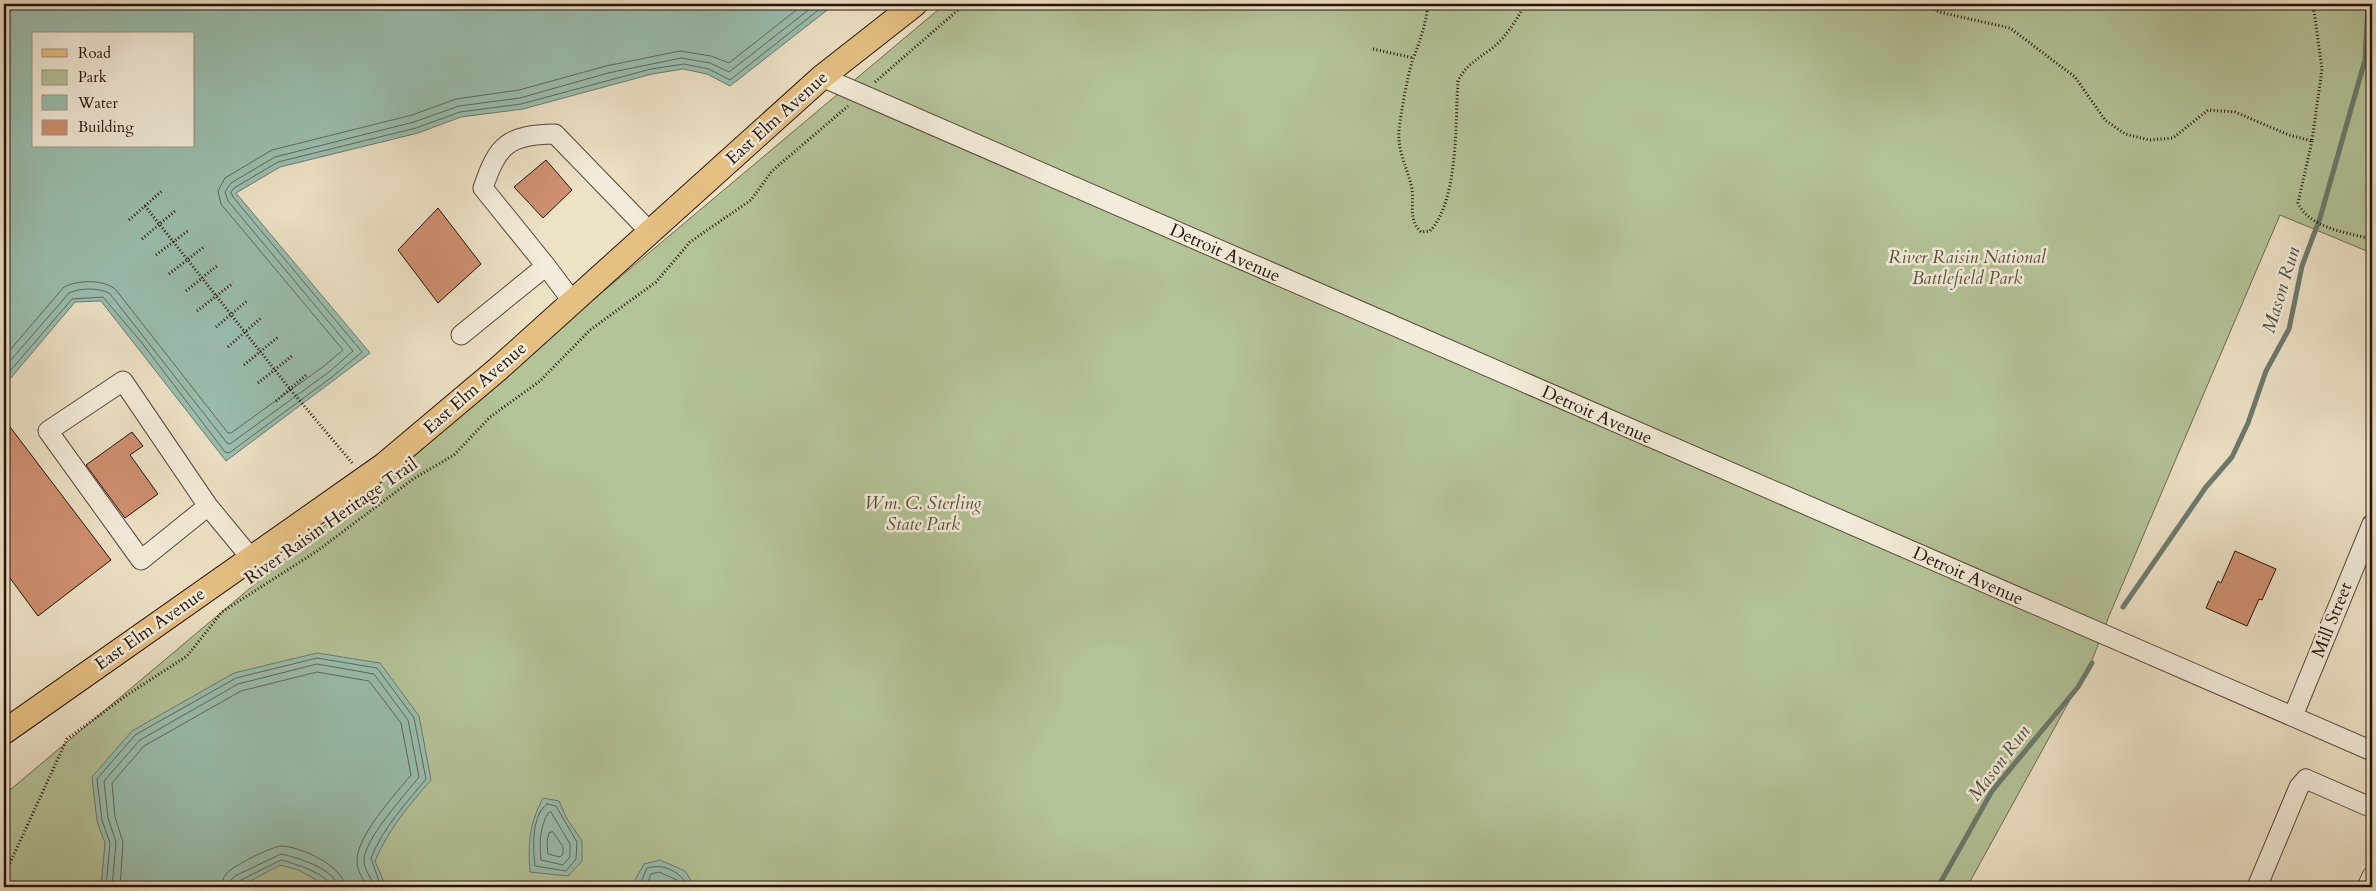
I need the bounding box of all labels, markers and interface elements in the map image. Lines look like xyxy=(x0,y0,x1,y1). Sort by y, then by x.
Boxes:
legend xyxy=(32,32,195,148)
text: Road xyxy=(78,43,111,63)
street label: East Elm Avenue xyxy=(720,65,834,171)
text: Park xyxy=(78,67,107,87)
text: Water xyxy=(77,93,119,113)
text: Building xyxy=(78,117,134,137)
street label: Detroit Avenue xyxy=(1166,217,1284,289)
water label: Mason Run xyxy=(2256,243,2307,336)
park label: River Raisin National Battlefield Park xyxy=(1888,245,2047,291)
street label: East Elm Avenue xyxy=(418,336,532,440)
street label: Detroit Avenue xyxy=(1538,379,1656,451)
street label: River Raisin Heritage Trail xyxy=(239,451,423,590)
park label: Wm. C. Sterling State Park xyxy=(865,491,981,537)
street label: Detroit Avenue xyxy=(1909,540,2027,612)
street label: Mill Street xyxy=(2306,578,2359,661)
street label: East Elm Avenue xyxy=(90,582,210,676)
water label: Mason Run xyxy=(1962,719,2037,806)

